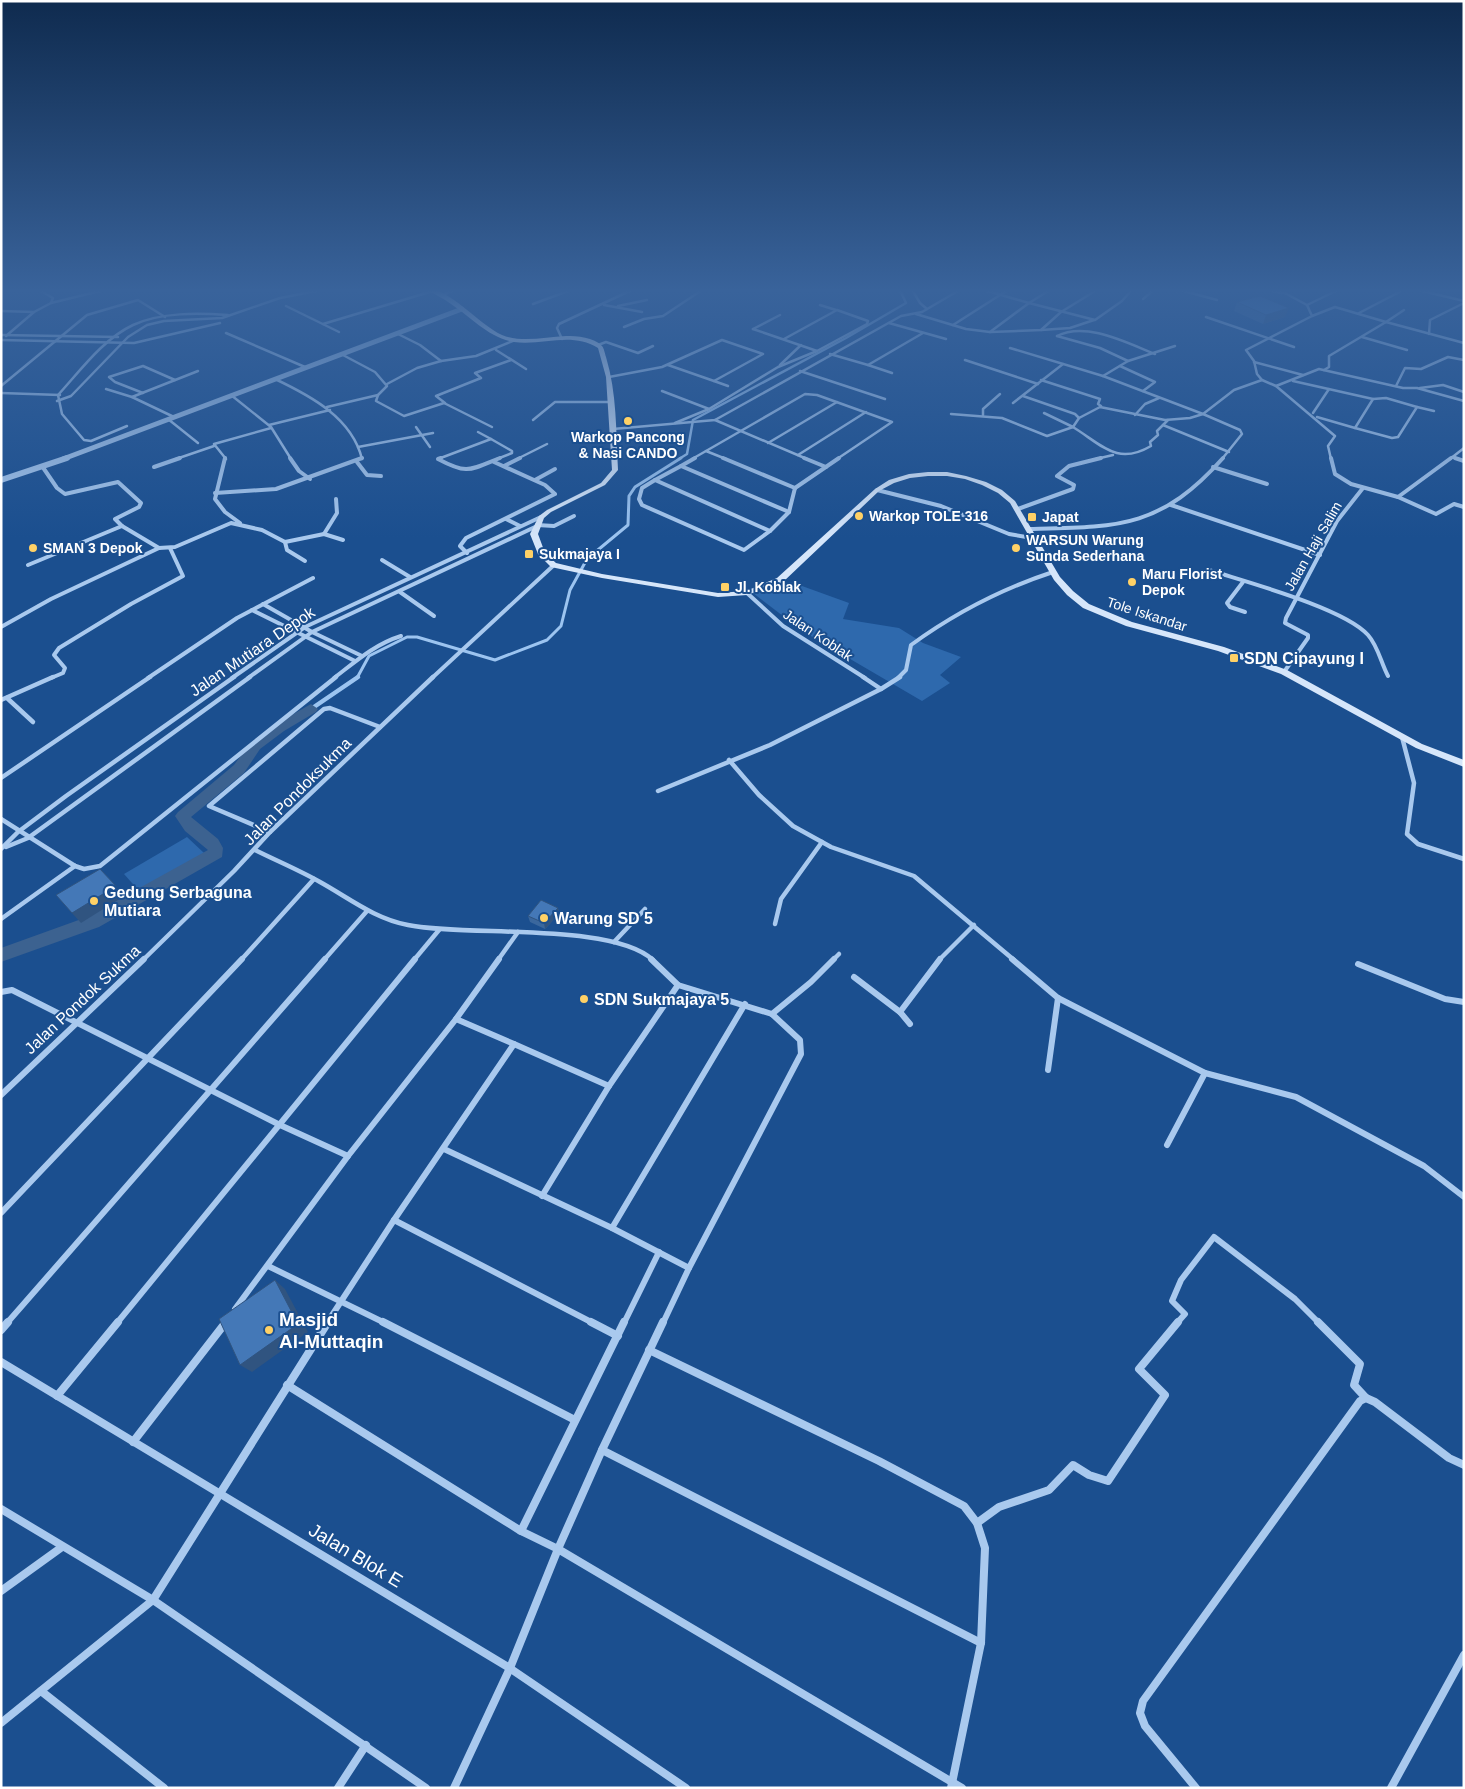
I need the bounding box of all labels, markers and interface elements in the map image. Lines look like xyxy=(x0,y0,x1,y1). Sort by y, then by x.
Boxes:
marker: Warkop Pancong & Nasi CANDO xyxy=(622,415,634,427)
place label: Warkop Pancong & Nasi CANDO xyxy=(571,429,685,461)
street label: Jalan Haji Salim xyxy=(1281,499,1345,593)
place label: Warkop TOLE 316 xyxy=(869,508,988,524)
place label: Japat xyxy=(1042,509,1079,525)
marker: Warkop TOLE 316 xyxy=(853,510,865,522)
marker: Japat xyxy=(1026,511,1038,523)
place label: WARSUN Warung Sunda Sederhana xyxy=(1026,532,1144,564)
place label: SMAN 3 Depok xyxy=(43,540,143,556)
marker: SMAN 3 Depok xyxy=(27,542,39,554)
marker: WARSUN Warung Sunda Sederhana xyxy=(1010,542,1022,554)
place label: Sukmajaya I xyxy=(539,546,620,562)
marker: Sukmajaya I xyxy=(523,548,535,560)
place label: Maru Florist Depok xyxy=(1142,566,1222,598)
marker: Maru Florist Depok xyxy=(1126,576,1138,588)
place label: Jl. Koblak xyxy=(735,579,801,595)
marker: Jl. Koblak xyxy=(719,581,731,593)
street label: Tole Iskandar xyxy=(1105,594,1189,635)
street label: Jalan Mutiara Depok xyxy=(187,603,319,699)
street label: Jalan Koblak xyxy=(780,606,857,665)
place label: SDN Cipayung I xyxy=(1244,650,1364,667)
marker: SDN Cipayung I xyxy=(1228,652,1240,664)
street label: Jalan Pondoksukma xyxy=(240,734,354,848)
place label: Gedung Serbaguna Mutiara xyxy=(104,884,252,919)
marker: Gedung Serbaguna Mutiara xyxy=(88,895,100,907)
place label: Warung SD 5 xyxy=(554,910,653,927)
marker: Warung SD 5 xyxy=(538,912,550,924)
street label: Jalan Pondok Sukma xyxy=(21,942,144,1057)
place label: SDN Sukmajaya 5 xyxy=(594,991,729,1008)
marker: SDN Sukmajaya 5 xyxy=(578,993,590,1005)
place label: Masjid Al-Muttaqin xyxy=(279,1309,383,1352)
marker: Masjid Al-Muttaqin xyxy=(263,1324,275,1336)
street label: Jalan Blok E xyxy=(305,1519,406,1592)

